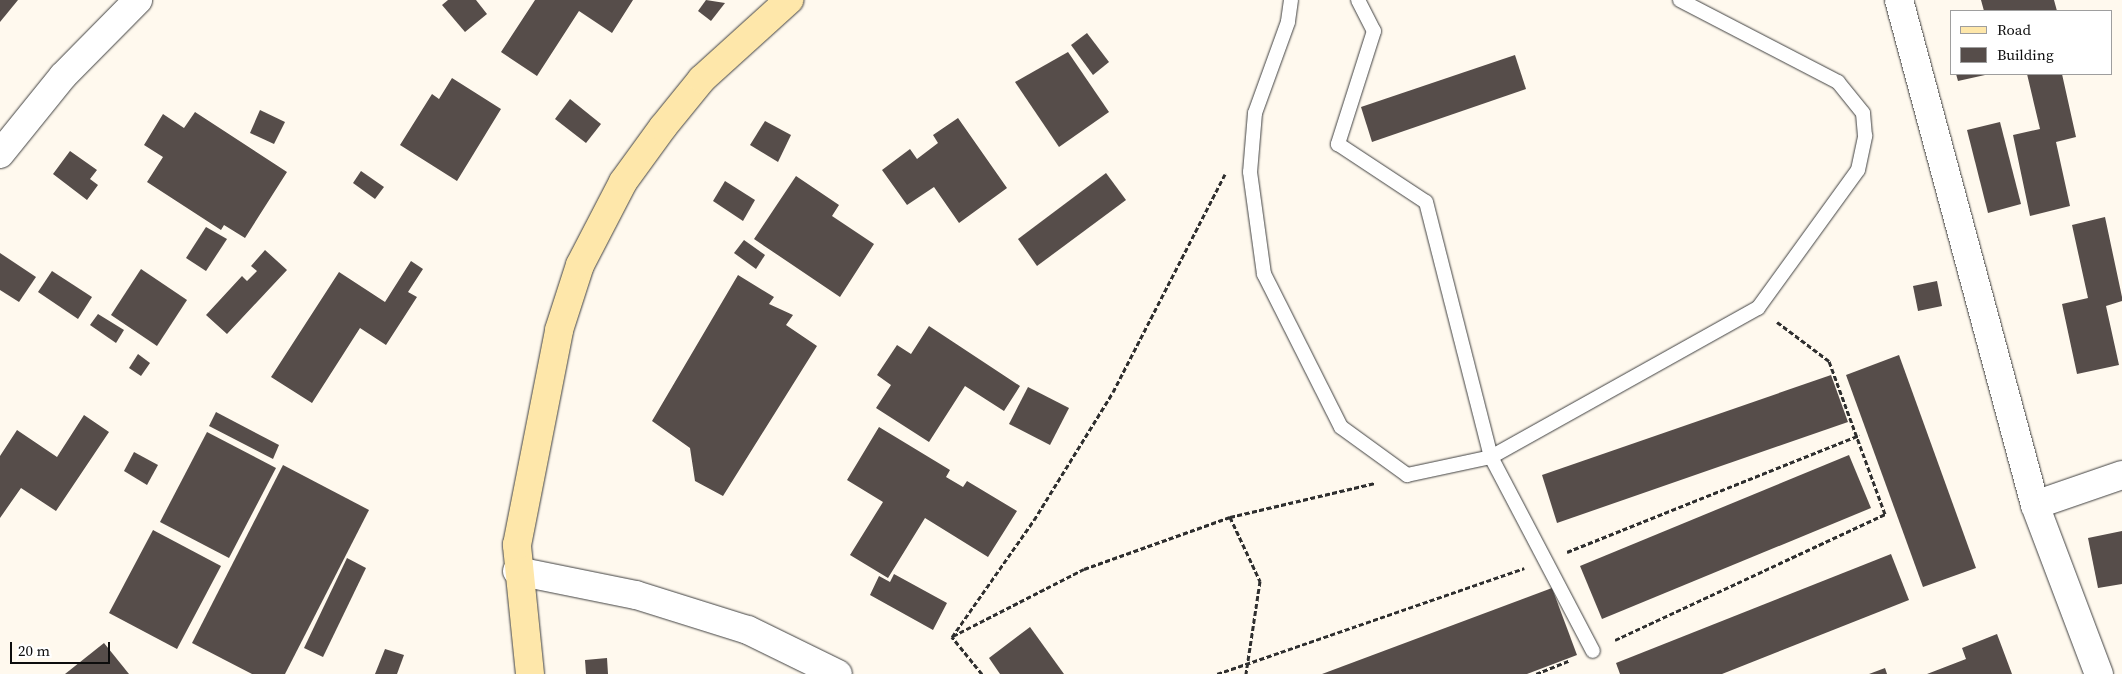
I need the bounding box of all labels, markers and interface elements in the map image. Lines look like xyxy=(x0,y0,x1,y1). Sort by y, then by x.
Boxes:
legend xyxy=(1950,10,2112,75)
text: Road xyxy=(1997,19,2031,40)
text: Building xyxy=(1997,44,2054,65)
scale bar xyxy=(12,632,112,664)
text: 20 m xyxy=(18,640,50,661)

